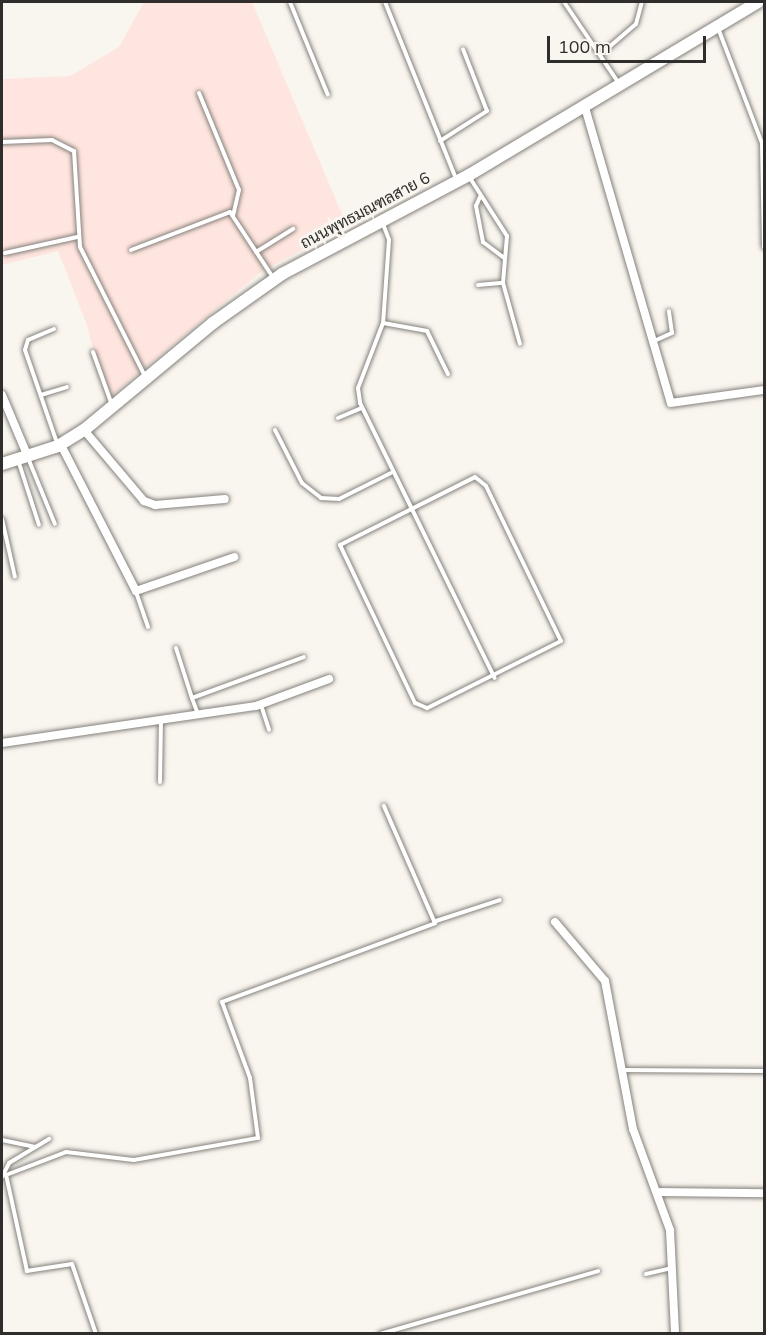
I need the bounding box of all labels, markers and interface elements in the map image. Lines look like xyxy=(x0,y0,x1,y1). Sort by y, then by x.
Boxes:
scale bar xyxy=(550,24,709,62)
text: 100 m xyxy=(558,35,611,58)
street label: ถนนพุทธมณฑลสาย 6 xyxy=(297,168,433,252)

